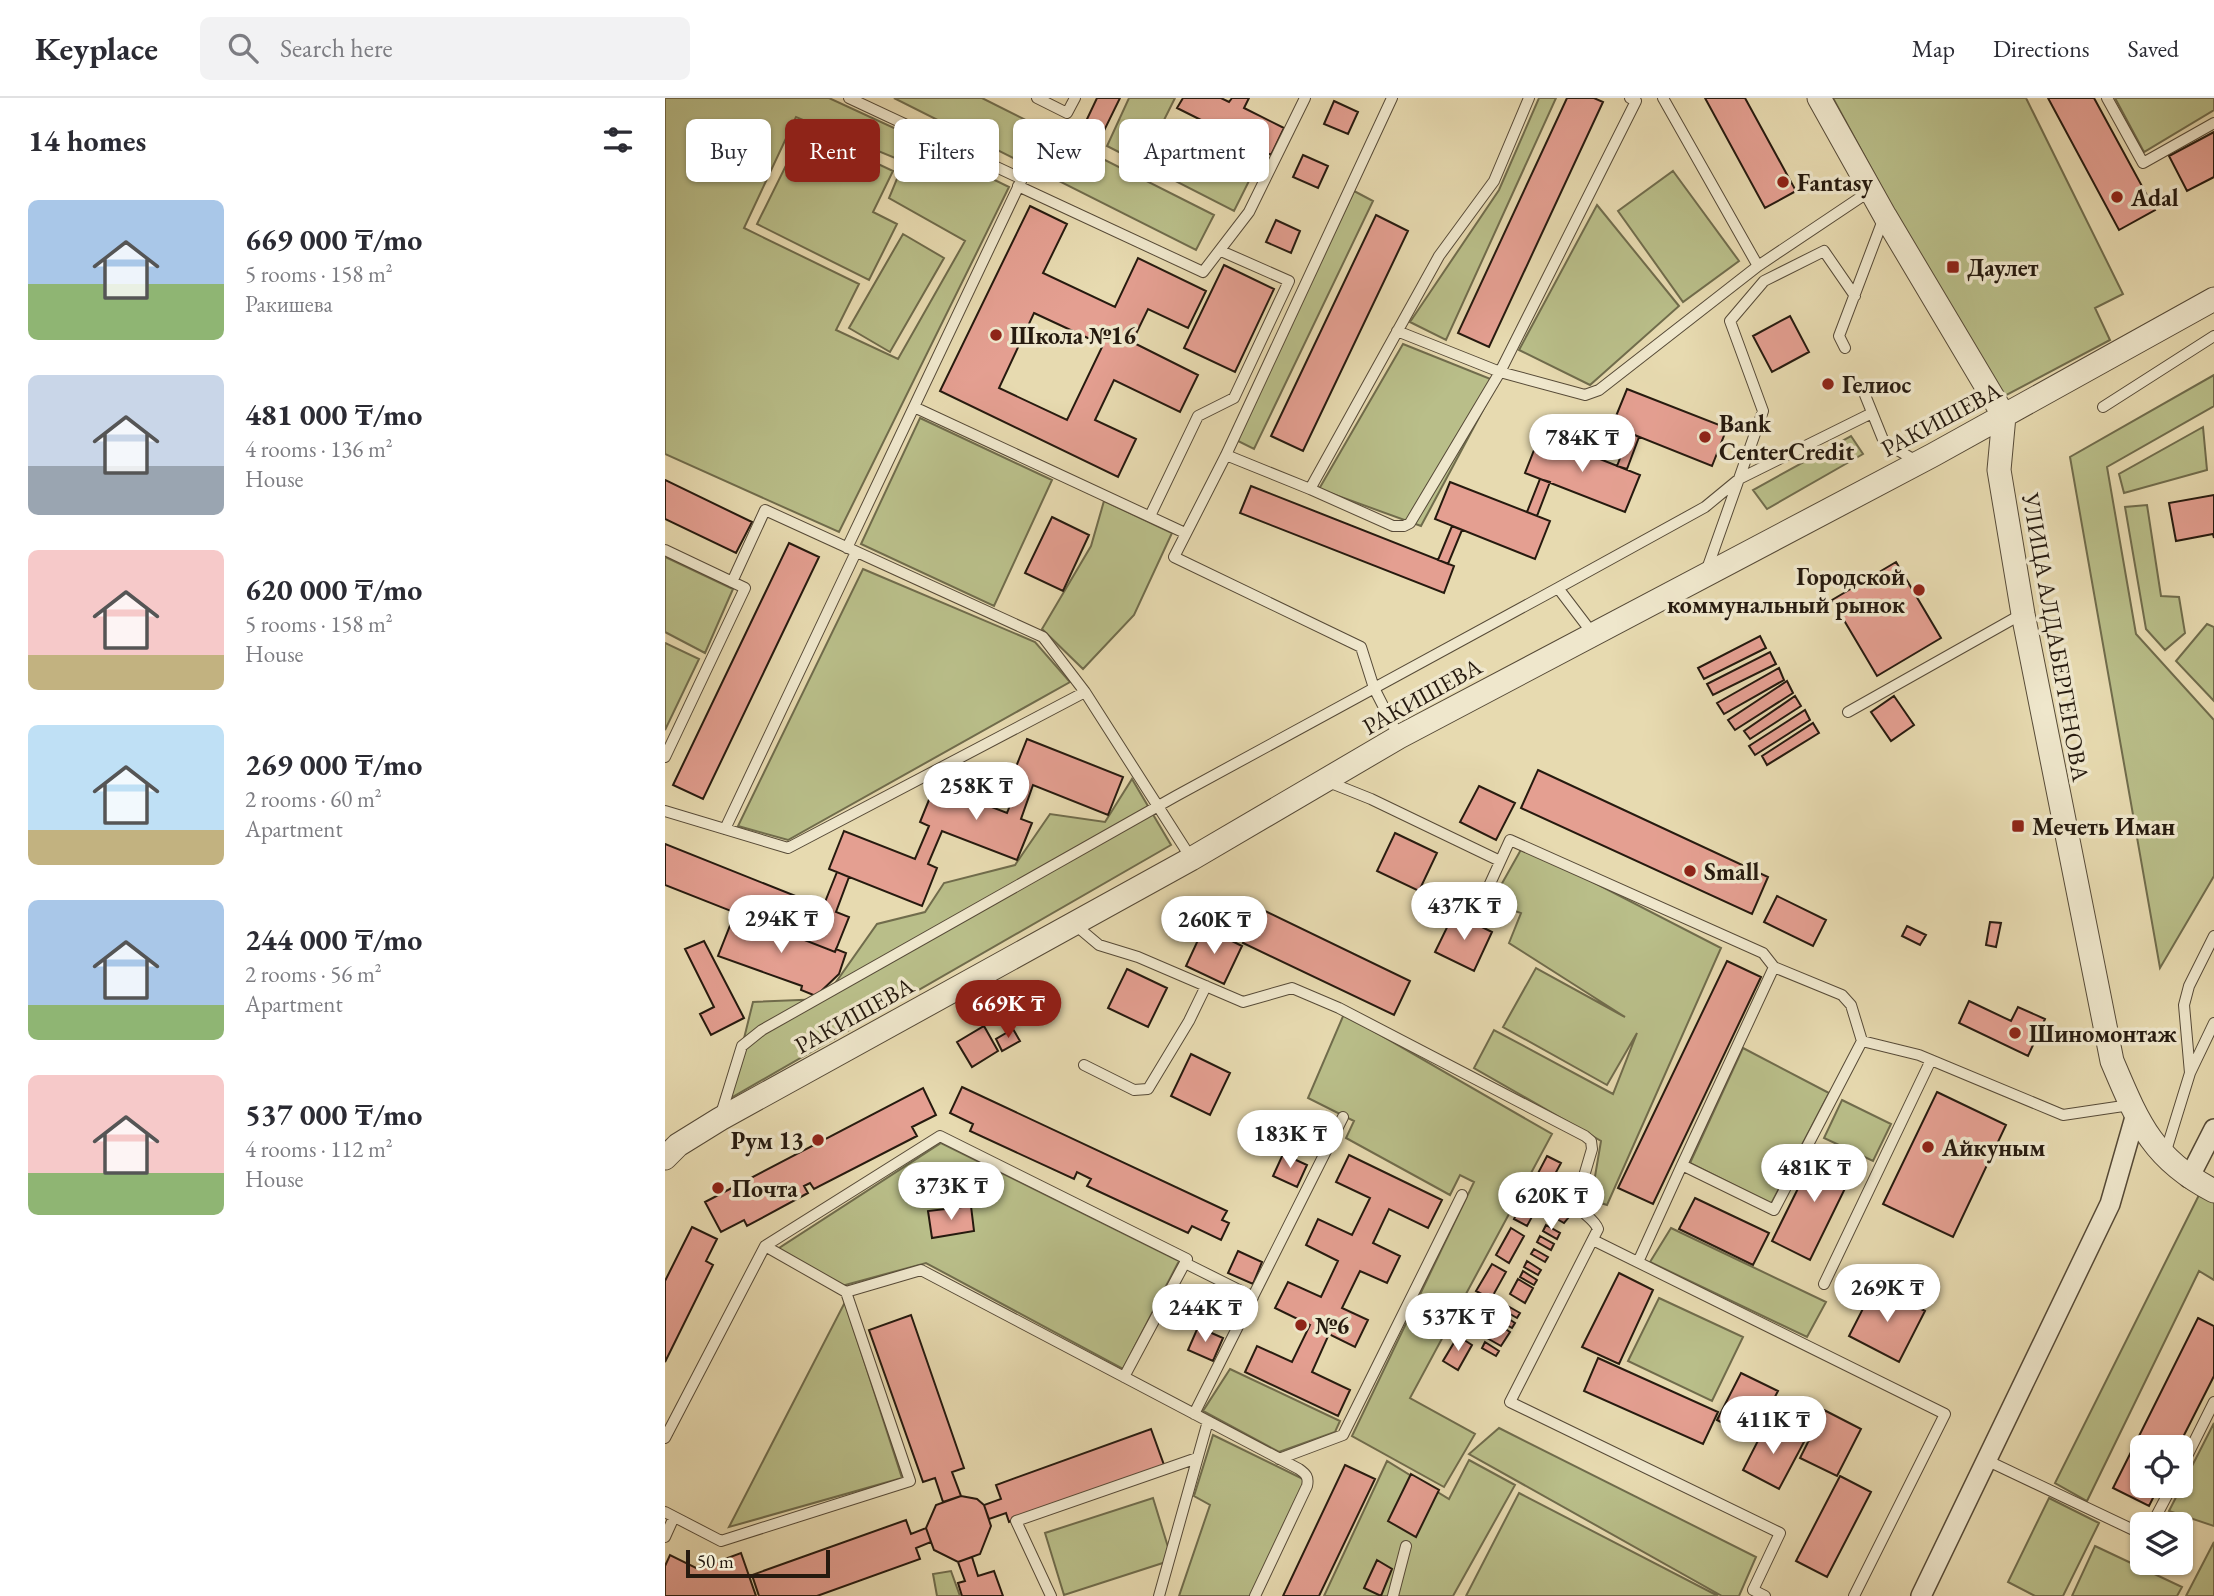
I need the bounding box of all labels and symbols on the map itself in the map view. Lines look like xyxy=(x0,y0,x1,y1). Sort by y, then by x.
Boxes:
place label: Fantasy xyxy=(1797,167,1873,199)
marker: Fantasy xyxy=(1775,174,1791,190)
place label: Adal xyxy=(2130,182,2179,213)
marker: Adal xyxy=(2109,189,2125,205)
place label: Даулет xyxy=(1967,252,2039,284)
marker: Даулет xyxy=(1945,259,1961,275)
place label: Школа №16 xyxy=(1010,320,1136,351)
marker: Школа №16 xyxy=(988,327,1004,343)
place label: Гелиос xyxy=(1842,369,1911,400)
street label: РАКИШЕВА xyxy=(1875,374,2007,464)
marker: Гелиос xyxy=(1820,376,1836,392)
place label: Bank CenterCredit xyxy=(1719,408,1854,467)
pin: 784K ₸ xyxy=(1525,414,1639,474)
marker: Bank CenterCredit xyxy=(1697,429,1713,445)
street label: УЛИЦА АЛДАБЕРГЕНОВА xyxy=(2015,489,2097,784)
place label: Городской коммунальный рынок xyxy=(1667,561,1906,621)
marker: Городской коммунальный рынок xyxy=(1911,582,1927,598)
street label: РАКИШЕВА xyxy=(1357,650,1488,742)
pin: 258K ₸ xyxy=(919,762,1033,822)
place label: Мечеть Иман xyxy=(2032,811,2175,842)
marker: Мечеть Иман xyxy=(2010,818,2026,834)
place label: Small xyxy=(1704,856,1760,887)
marker: Small xyxy=(1682,863,1698,879)
pin: 437K ₸ xyxy=(1407,882,1521,942)
pin: 294K ₸ xyxy=(724,896,838,955)
pin: 260K ₸ xyxy=(1157,896,1271,956)
street label: РАКИШЕВА xyxy=(789,969,920,1061)
pin: 669K ₸ xyxy=(951,981,1065,1040)
place label: Шиномонтаж xyxy=(2029,1018,2178,1049)
marker: Шиномонтаж xyxy=(2007,1025,2023,1041)
pin: 183K ₸ xyxy=(1233,1110,1347,1170)
place label: Рум 13 xyxy=(731,1125,804,1157)
marker: Рум 13 xyxy=(810,1132,826,1148)
place label: Айкуным xyxy=(1941,1132,2046,1164)
marker: Айкуным xyxy=(1920,1139,1936,1155)
pin: 481K ₸ xyxy=(1757,1144,1871,1204)
pin: 373K ₸ xyxy=(894,1162,1008,1222)
pin: 620K ₸ xyxy=(1494,1172,1608,1232)
place label: Почта xyxy=(732,1173,798,1204)
marker: Почта xyxy=(710,1180,726,1196)
pin: 269K ₸ xyxy=(1830,1264,1944,1324)
pin: 244K ₸ xyxy=(1148,1284,1262,1344)
pin: 537K ₸ xyxy=(1401,1294,1515,1353)
place label: №6 xyxy=(1315,1310,1350,1341)
marker: №6 xyxy=(1293,1317,1309,1333)
pin: 411K ₸ xyxy=(1716,1396,1830,1456)
scale bar xyxy=(686,1547,829,1579)

